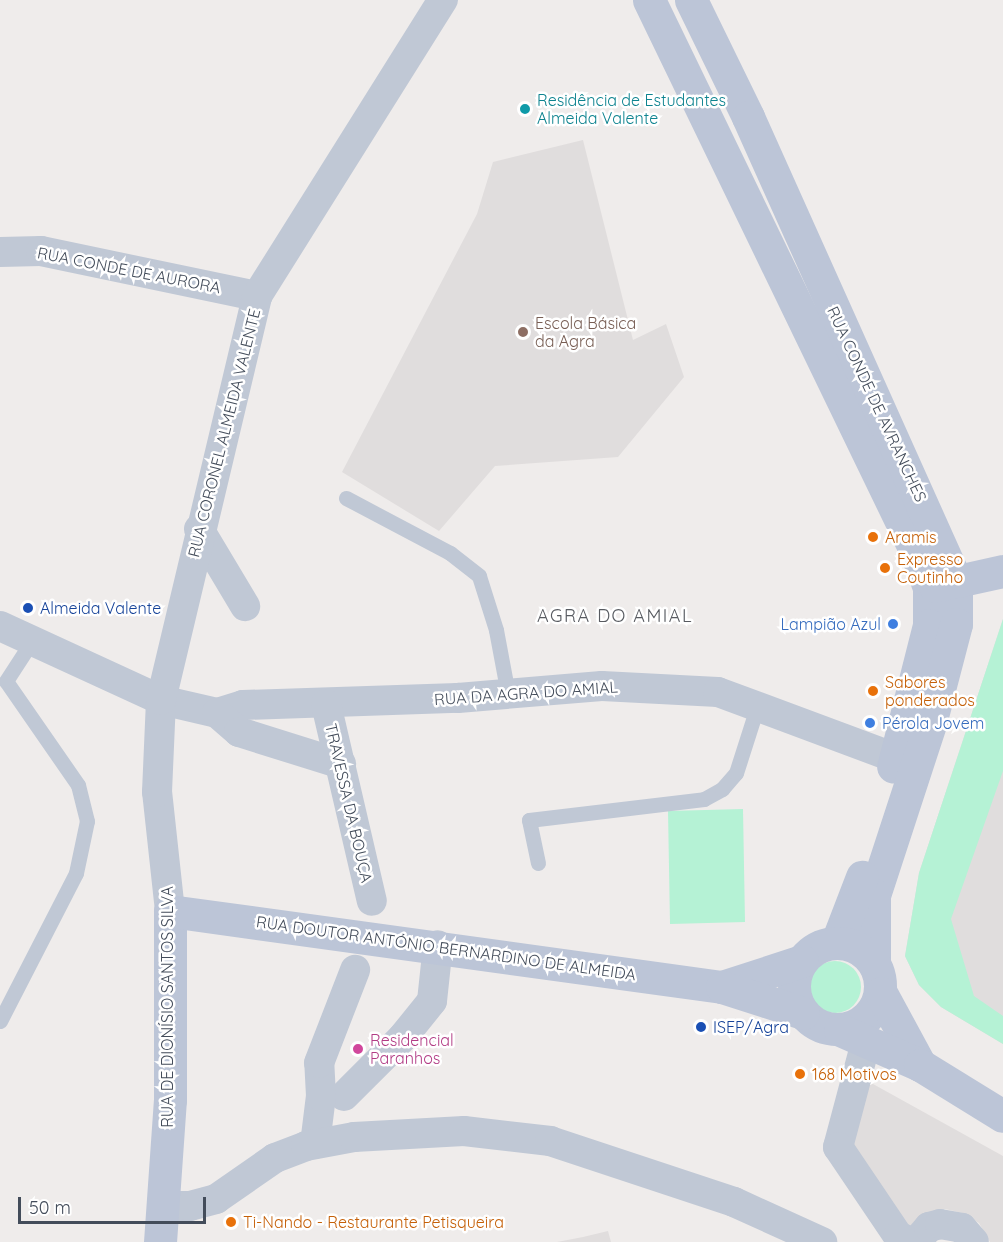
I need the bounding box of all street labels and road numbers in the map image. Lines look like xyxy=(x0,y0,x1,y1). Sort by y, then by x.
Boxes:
street label: RUA CONDE DE AURORA xyxy=(36,243,222,297)
street label: RUA CONDE DE AVRANCHES xyxy=(823,303,931,505)
street label: RUA CORONEL ALMEIDA VALENTE xyxy=(184,307,264,559)
street label: RUA DA AGRA DO AMIAL xyxy=(433,677,619,709)
street label: TRAVESSA DA BOUÇA xyxy=(321,722,377,884)
street label: RUA DE DIONÍSIO SANTOS SILVA xyxy=(157,886,177,1128)
street label: RUA DOUTOR ANTÓNIO BERNARDINO DE ALMEIDA xyxy=(255,912,637,984)

